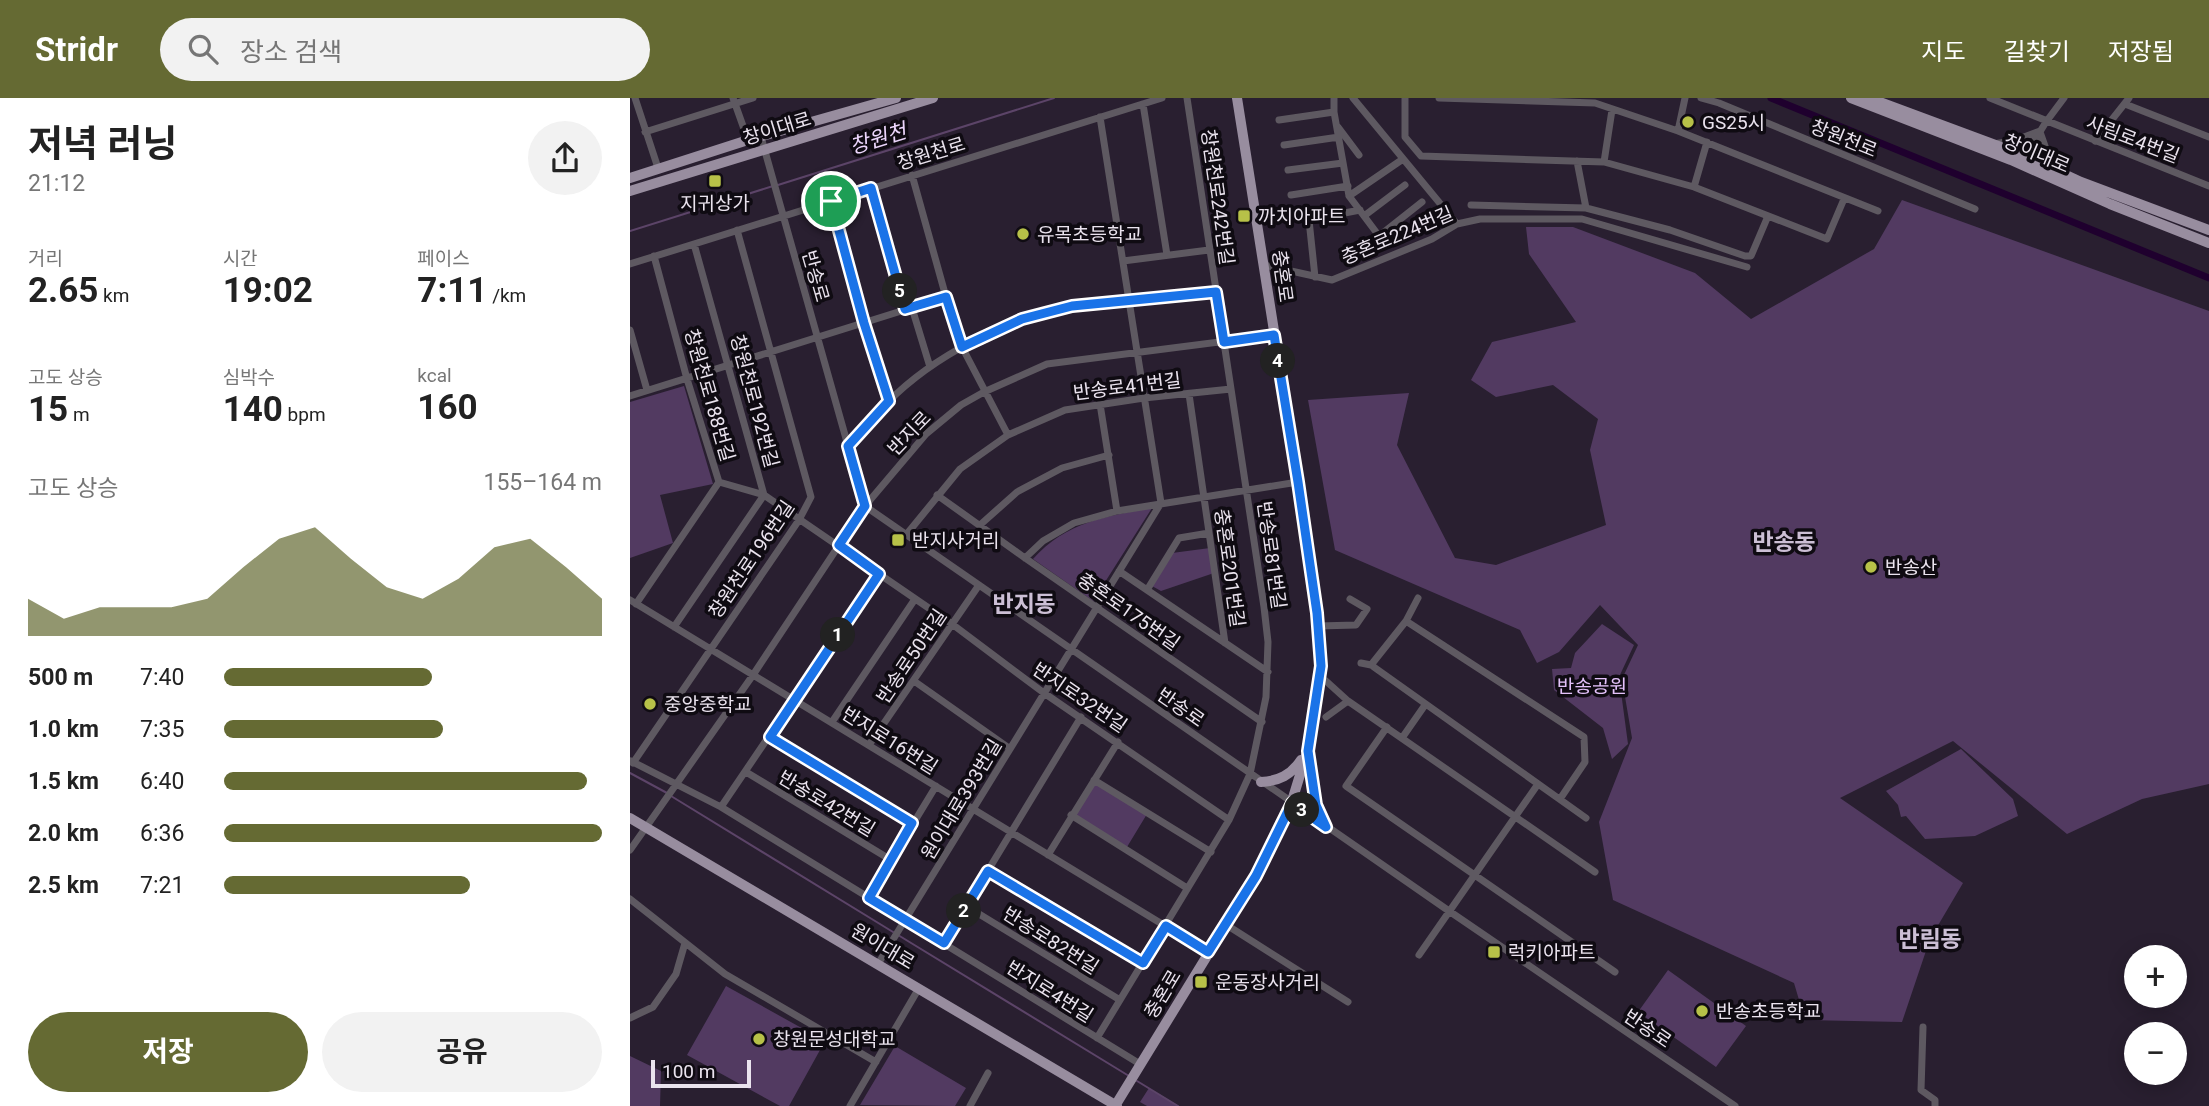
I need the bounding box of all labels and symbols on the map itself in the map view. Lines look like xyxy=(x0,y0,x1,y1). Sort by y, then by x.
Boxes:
street label: 창이대로 xyxy=(740,107,814,150)
place label: GS25시 xyxy=(1702,111,1765,134)
street label: 사림로4번길 xyxy=(2083,111,2183,168)
marker: GS25시 xyxy=(1680,114,1696,130)
street label: 창원천로 xyxy=(1807,115,1881,162)
water label: 창원천 xyxy=(847,118,912,159)
street label: 창원천로242번길 xyxy=(1197,128,1238,266)
street label: 창이대로 xyxy=(2000,129,2073,178)
street label: 창원천로 xyxy=(894,132,968,175)
pin xyxy=(801,171,861,231)
marker: 지귀상가 xyxy=(707,173,723,189)
place label: 지귀상가 xyxy=(680,192,750,215)
street label: 충혼로224번길 xyxy=(1338,202,1457,269)
place label: 까치아파트 xyxy=(1258,205,1345,228)
marker: 까치아파트 xyxy=(1236,208,1252,224)
place label: 유목초등학교 xyxy=(1037,223,1142,246)
marker: 유목초등학교 xyxy=(1015,226,1031,242)
street label: 반송로 xyxy=(797,248,834,305)
street label: 충혼로 xyxy=(1267,248,1298,304)
pin: 5 xyxy=(882,274,918,308)
street label: 창원천로188번길 xyxy=(680,326,739,464)
street label: 창원천로192번길 xyxy=(726,332,783,470)
pin: 4 xyxy=(1260,344,1296,378)
street label: 반송로41번길 xyxy=(1072,368,1182,405)
street label: 반지로 xyxy=(883,406,936,460)
street label: 창원천로196번길 xyxy=(704,496,799,622)
street label: 반송로81번길 xyxy=(1253,500,1290,611)
street label: 충혼로201번길 xyxy=(1210,507,1249,629)
place label: 반지사거리 xyxy=(912,529,999,552)
district label: 반송동 xyxy=(1752,529,1816,556)
marker: 반지사거리 xyxy=(890,532,906,548)
place label: 반송산 xyxy=(1885,556,1937,579)
marker: 반송산 xyxy=(1863,559,1879,575)
street label: 충혼로175번길 xyxy=(1073,568,1184,655)
district label: 반지동 xyxy=(992,591,1056,618)
street label: 반송로50번길 xyxy=(871,605,951,708)
pin: 1 xyxy=(820,618,856,652)
street label: 반지로32번길 xyxy=(1028,657,1131,737)
park label: 반송공원 xyxy=(1557,675,1627,698)
street label: 반송로 xyxy=(1153,683,1209,732)
place label: 중앙중학교 xyxy=(664,693,751,716)
marker: 중앙중학교 xyxy=(642,696,658,712)
street label: 반지로16번길 xyxy=(838,702,942,779)
street label: 원이대로393번길 xyxy=(916,735,1007,864)
street label: 반송로42번길 xyxy=(774,766,879,841)
pin: 3 xyxy=(1284,792,1320,828)
pin: 2 xyxy=(946,894,982,928)
street label: 반송로82번길 xyxy=(999,902,1103,979)
street label: 원이대로 xyxy=(847,919,919,974)
district label: 반림동 xyxy=(1898,926,1962,953)
place label: 럭키아파트 xyxy=(1508,941,1595,964)
marker: 럭키아파트 xyxy=(1486,944,1502,960)
street label: 반지로4번길 xyxy=(1002,956,1097,1027)
street label: 충혼로 xyxy=(1139,966,1186,1023)
place label: 운동장사거리 xyxy=(1215,971,1320,994)
marker: 운동장사거리 xyxy=(1193,974,1209,990)
place label: 반송초등학교 xyxy=(1716,1000,1821,1023)
marker: 반송초등학교 xyxy=(1694,1003,1710,1019)
street label: 반송로 xyxy=(1620,1004,1676,1053)
place label: 창원문성대학교 xyxy=(773,1028,895,1051)
marker: 창원문성대학교 xyxy=(751,1031,767,1047)
scale bar xyxy=(651,1057,751,1089)

